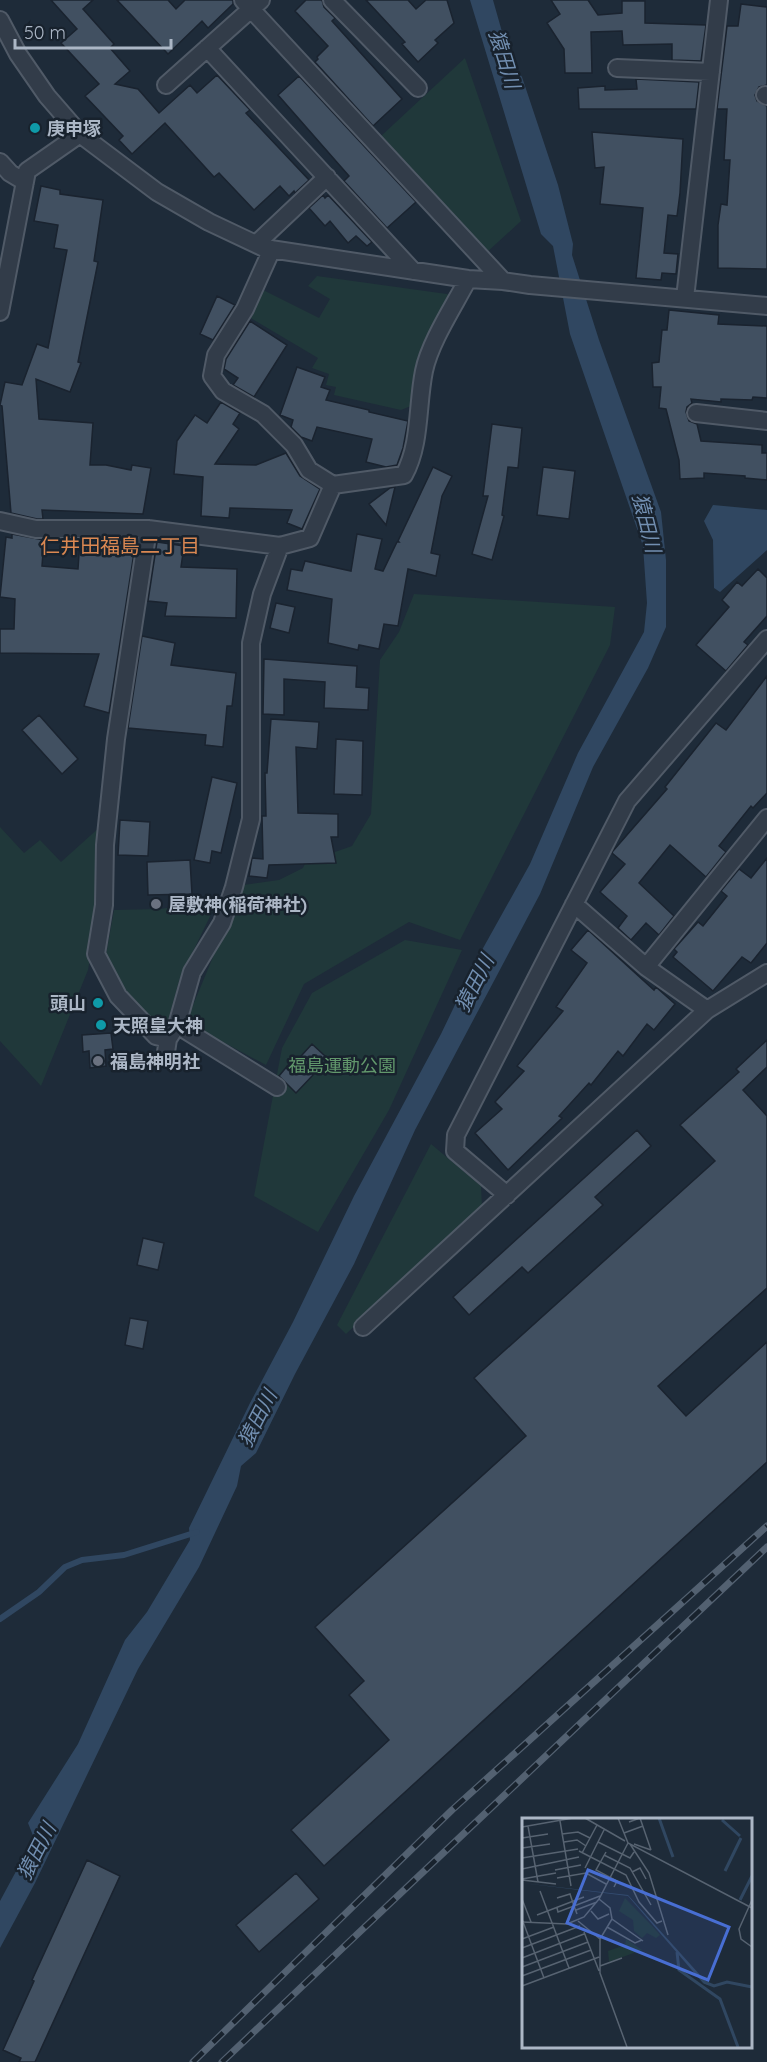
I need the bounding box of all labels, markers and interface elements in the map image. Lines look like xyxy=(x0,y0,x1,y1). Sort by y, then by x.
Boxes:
scale bar xyxy=(15,12,171,50)
text: 50 m xyxy=(24,21,66,44)
water label: 猿田川 xyxy=(484,27,526,93)
place label: 庚申塚 xyxy=(47,117,101,140)
marker: 庚申塚 xyxy=(28,121,42,135)
water label: 猿田川 xyxy=(628,491,667,557)
district label: 仁井田福島二丁目 xyxy=(40,533,200,558)
place label: 屋敷神(稲荷神社) xyxy=(168,893,307,916)
marker: 屋敷神(稲荷神社) xyxy=(149,897,163,911)
water label: 猿田川 xyxy=(449,949,500,1015)
place label: 頭山 xyxy=(50,992,86,1015)
marker: 頭山 xyxy=(91,996,105,1010)
place label: 天照皇大神 xyxy=(113,1014,203,1037)
marker: 天照皇大神 xyxy=(94,1018,108,1032)
place label: 福島神明社 xyxy=(110,1050,200,1073)
marker: 福島神明社 xyxy=(91,1054,105,1068)
park label: 福島運動公園 xyxy=(288,1054,396,1077)
water label: 猿田川 xyxy=(232,1384,283,1450)
water label: 猿田川 xyxy=(11,1817,62,1883)
inset map xyxy=(522,1818,752,2047)

